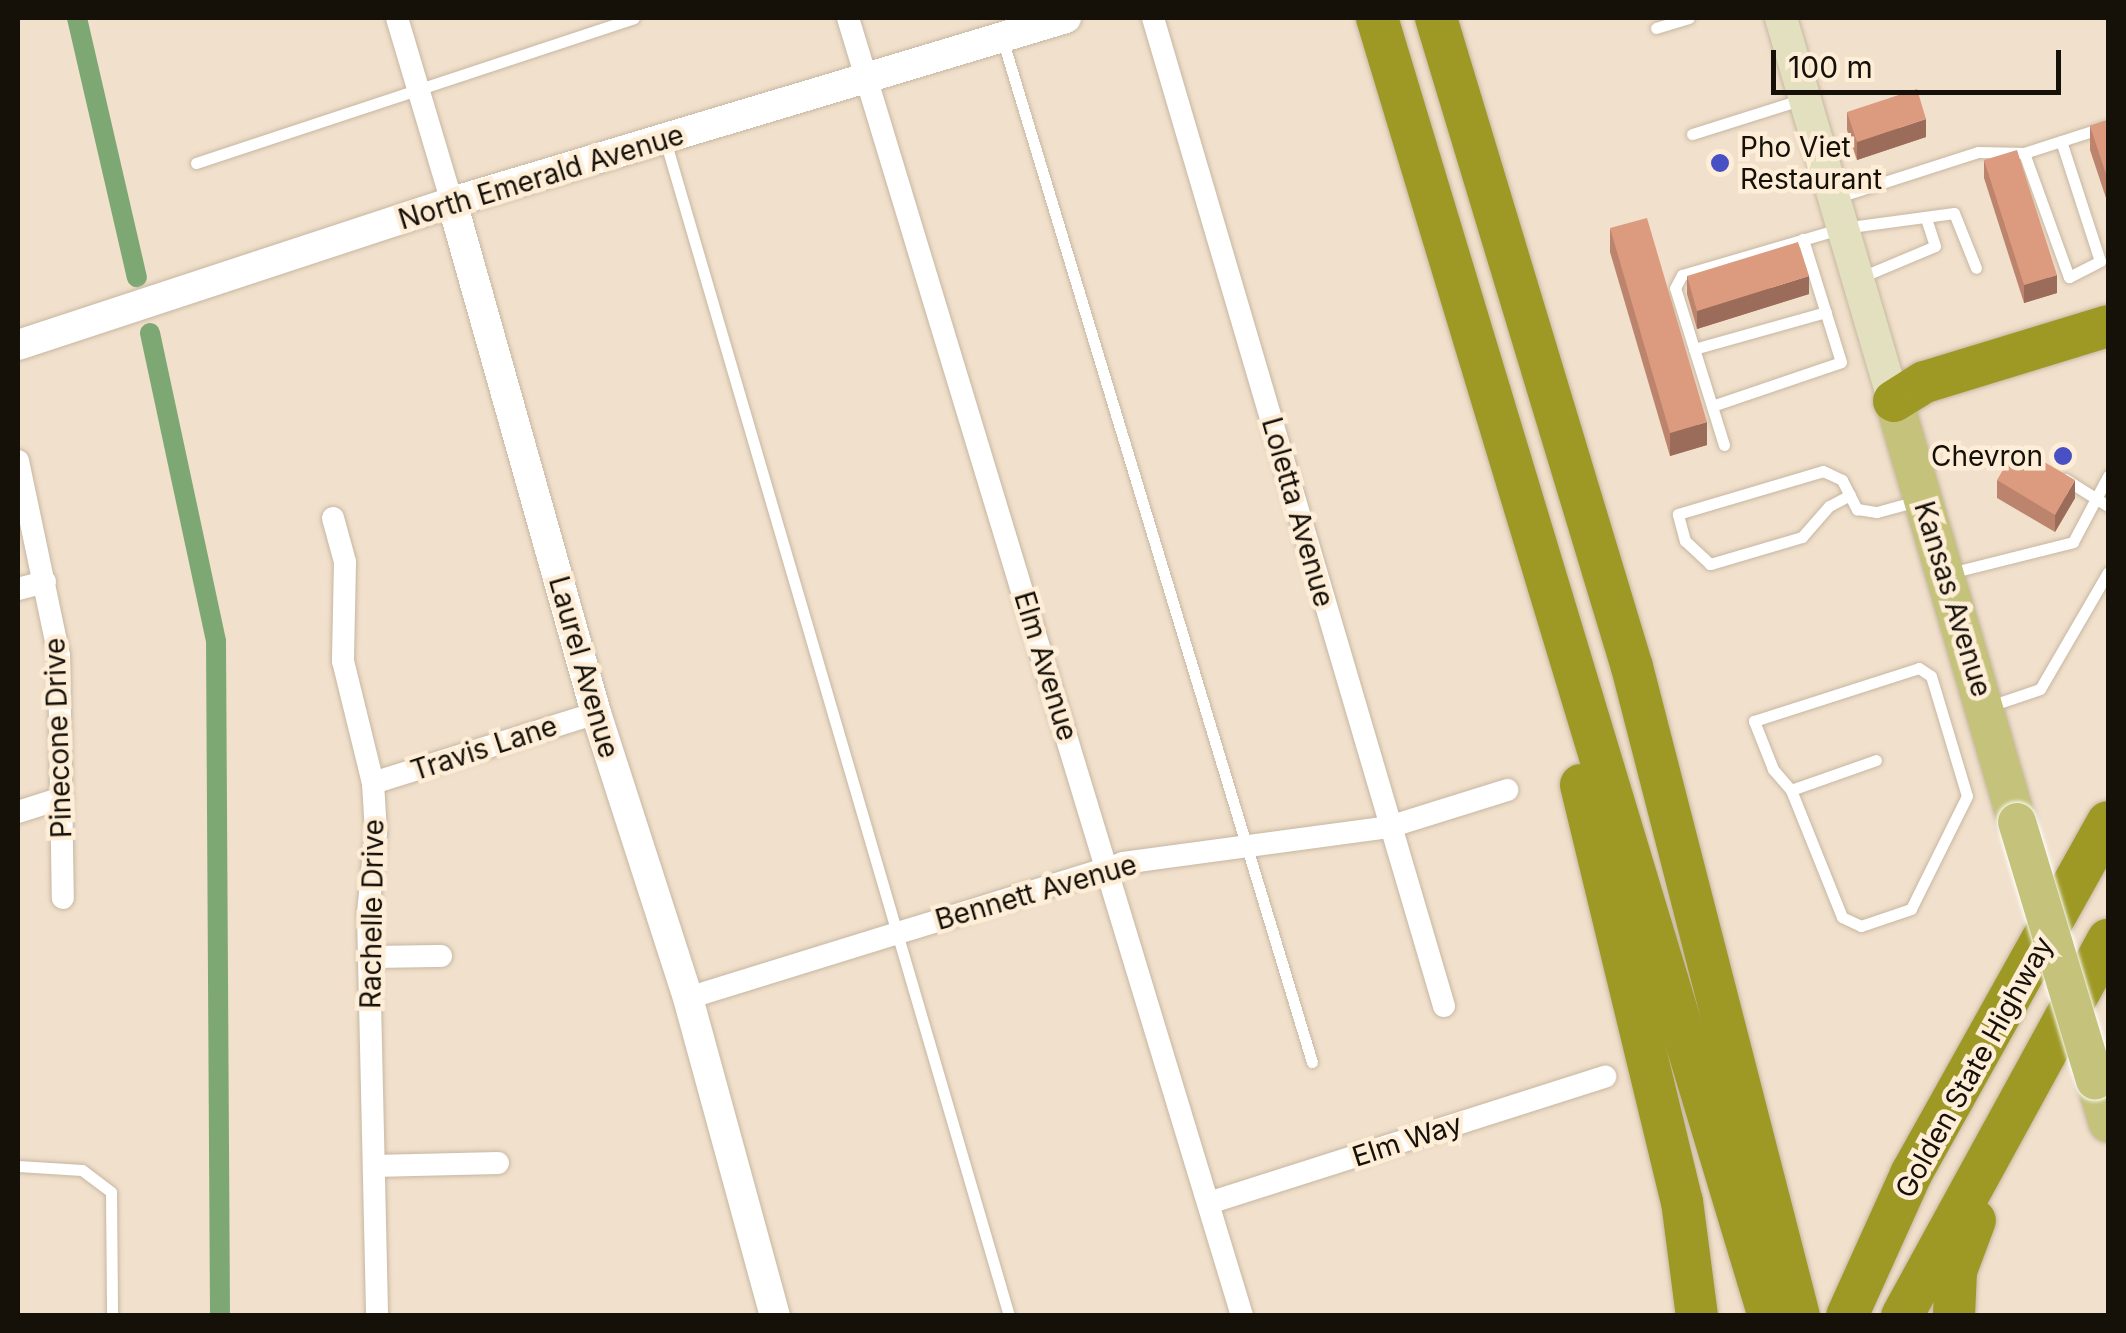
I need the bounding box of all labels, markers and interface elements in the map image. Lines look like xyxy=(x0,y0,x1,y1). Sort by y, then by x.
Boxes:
scale bar xyxy=(1776,30,2066,92)
text: 100 m xyxy=(1788,49,1873,85)
street label: North Emerald Avenue xyxy=(394,118,688,236)
place label: Pho Viet Restaurant xyxy=(1740,130,1882,196)
marker: Pho Viet Restaurant xyxy=(1709,152,1731,174)
street label: Loletta Avenue xyxy=(1255,413,1341,611)
place label: Chevron xyxy=(1931,439,2043,473)
marker: Chevron xyxy=(2052,445,2074,467)
street label: Kansas Avenue xyxy=(1907,497,1999,701)
street label: Laurel Avenue xyxy=(542,572,626,762)
street label: Elm Avenue xyxy=(1007,587,1085,745)
street label: Pinecone Drive xyxy=(38,637,78,839)
street label: Travis Lane xyxy=(407,709,561,787)
street label: Rachelle Drive xyxy=(354,819,390,1009)
street label: Bennett Avenue xyxy=(931,847,1141,937)
street label: Golden State Highway xyxy=(1888,930,2060,1204)
street label: Elm Way xyxy=(1348,1107,1466,1173)

